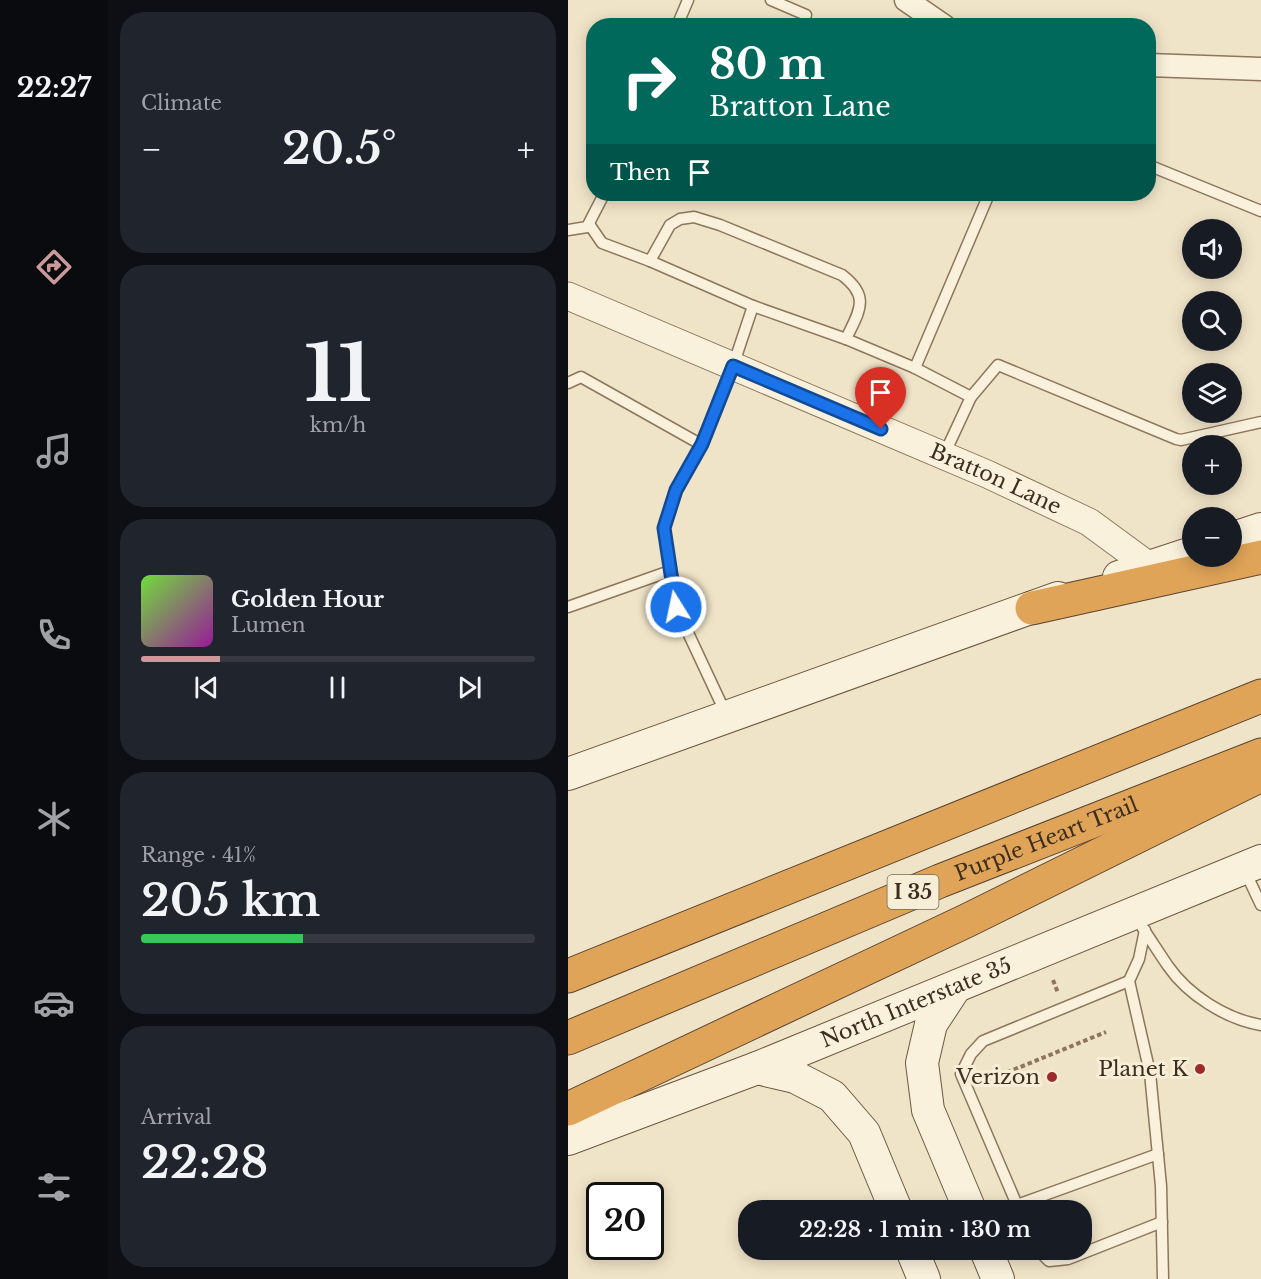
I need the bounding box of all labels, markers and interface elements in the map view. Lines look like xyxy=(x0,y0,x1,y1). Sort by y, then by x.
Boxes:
text: 80 m xyxy=(709,38,825,90)
icon: right xyxy=(610,42,688,120)
text: 22:27 xyxy=(17,71,91,104)
text: Bratton Lane xyxy=(709,90,891,123)
text: Climate xyxy=(141,91,222,115)
text: 20.5° xyxy=(282,120,397,176)
text: − xyxy=(141,129,162,170)
text: + xyxy=(517,129,535,170)
icon: arrive xyxy=(683,156,716,189)
text: Then xyxy=(610,159,671,186)
map controls xyxy=(1182,219,1242,567)
button: sound xyxy=(1182,219,1242,279)
icon: directions xyxy=(33,246,75,288)
button: search xyxy=(1182,291,1242,351)
text: 11 xyxy=(304,325,372,422)
button: layers xyxy=(1182,363,1242,423)
pin xyxy=(855,367,906,429)
icon: arrive xyxy=(864,376,897,409)
text: km/h xyxy=(310,413,366,437)
icon: music xyxy=(33,430,75,472)
button: + xyxy=(1182,435,1242,495)
street label: Bratton Lane xyxy=(926,438,1065,520)
button: − xyxy=(1182,507,1242,567)
position arrow xyxy=(644,575,708,639)
text: Golden Hour xyxy=(231,586,384,613)
text: Lumen xyxy=(231,613,306,637)
icon: phone xyxy=(33,614,75,656)
icon: previous xyxy=(190,671,223,704)
icon: pause xyxy=(321,671,354,704)
icon: next xyxy=(453,671,486,704)
street label: Purple Heart Trail xyxy=(951,792,1142,887)
icon: climate xyxy=(33,798,75,840)
text: Range · 41% xyxy=(141,843,256,867)
text: 205 km xyxy=(141,872,320,928)
road number: I 35 xyxy=(888,875,938,909)
street label: North Interstate 35 xyxy=(817,952,1015,1053)
icon: car xyxy=(33,982,75,1024)
place label: Planet K xyxy=(1098,1056,1189,1082)
marker: Planet K xyxy=(1193,1062,1207,1076)
place label: Verizon xyxy=(955,1064,1040,1090)
marker: Verizon xyxy=(1045,1070,1059,1084)
text: Arrival xyxy=(141,1105,212,1129)
text: 22:28 xyxy=(141,1134,268,1190)
icon: filters xyxy=(33,1166,75,1208)
speed limit sign: 20 xyxy=(586,1182,664,1260)
text: 22:28 · 1 min · 130 m xyxy=(799,1216,1031,1243)

